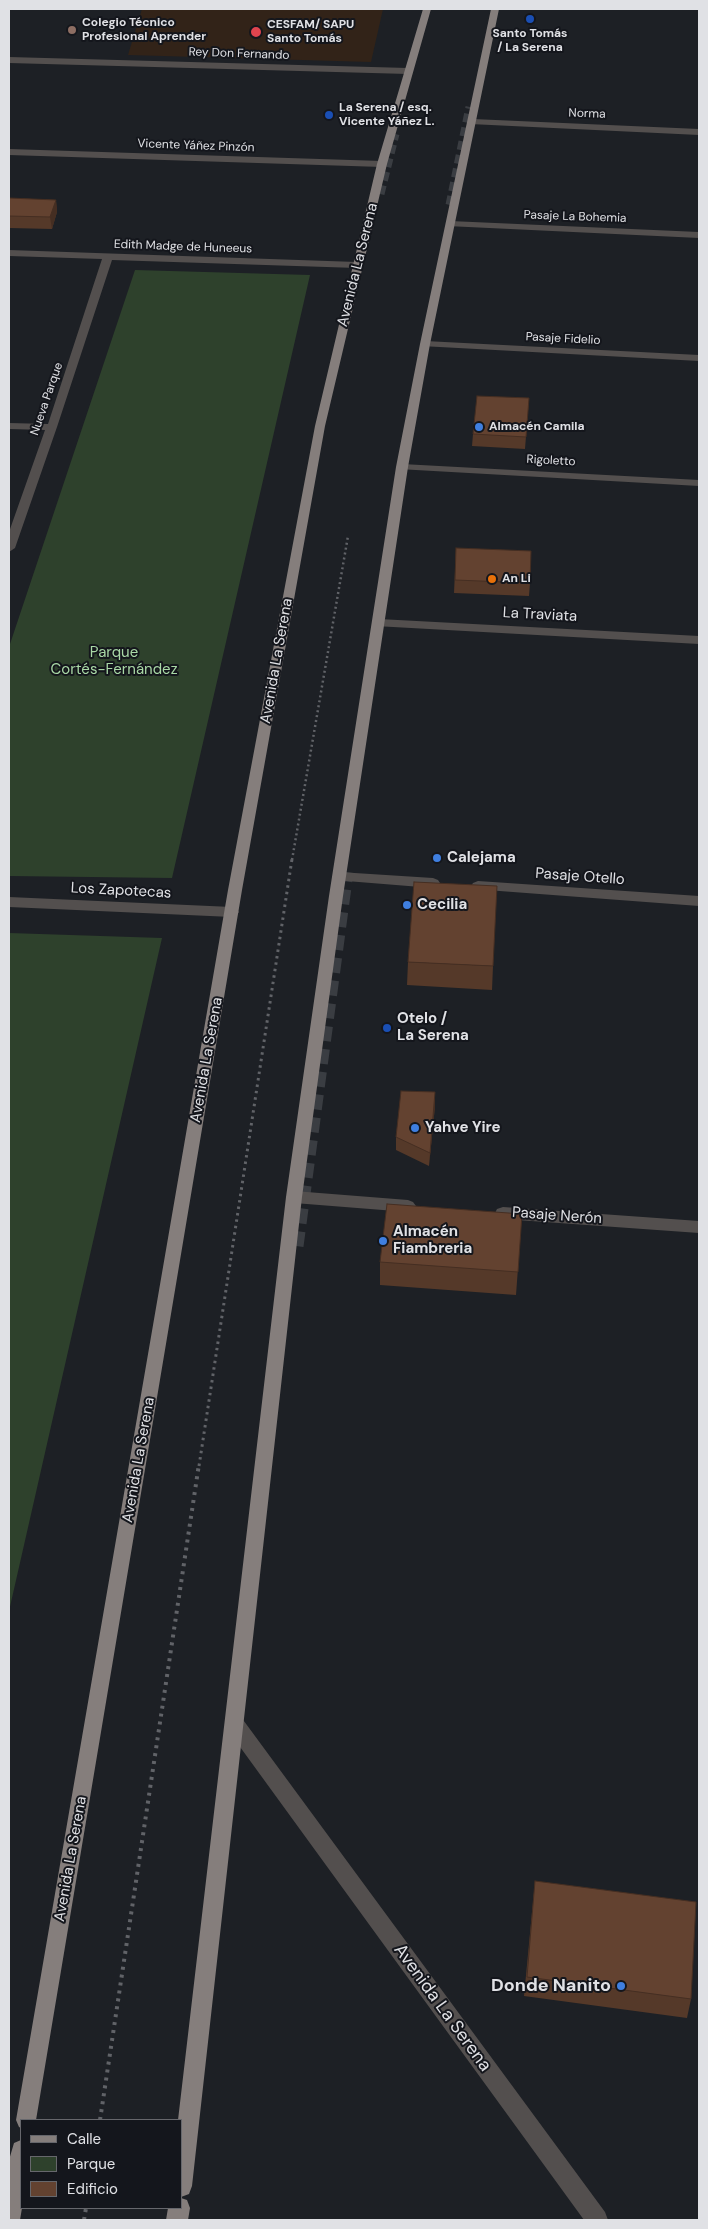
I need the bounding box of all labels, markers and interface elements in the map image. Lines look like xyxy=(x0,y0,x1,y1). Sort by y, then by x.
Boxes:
marker: Santo Tomás / La Serena xyxy=(524,13,536,25)
place label: Colegio Técnico Profesional Aprender xyxy=(82,16,206,44)
place label: CESFAM/ SAPU Santo Tomás xyxy=(267,18,354,46)
marker: Colegio Técnico Profesional Aprender xyxy=(66,24,78,36)
marker: CESFAM/ SAPU Santo Tomás xyxy=(249,25,263,39)
place label: Santo Tomás / La Serena xyxy=(493,27,567,55)
street label: Rey Don Fernando xyxy=(188,45,290,63)
place label: La Serena / esq. Vicente Yáñez L. xyxy=(339,101,434,129)
street label: Norma xyxy=(568,106,606,122)
marker: La Serena / esq. Vicente Yáñez L. xyxy=(323,109,335,121)
street label: Vicente Yáñez Pinzón xyxy=(137,137,255,155)
street label: Avenida La Serena xyxy=(334,201,382,329)
street label: Pasaje La Bohemia xyxy=(523,208,627,226)
street label: Edith Madge de Huneeus xyxy=(113,237,253,257)
street label: Pasaje Fidelio xyxy=(525,330,601,348)
street label: Nueva Parque xyxy=(28,361,66,437)
place label: Almacén Camila xyxy=(489,420,584,434)
marker: Almacén Camila xyxy=(473,421,485,433)
street label: Rigoletto xyxy=(526,453,576,469)
place label: An Li xyxy=(502,572,531,586)
marker: An Li xyxy=(486,573,498,585)
street label: Avenida La Serena xyxy=(257,597,297,725)
street label: La Traviata xyxy=(502,604,578,626)
park label: Parque Cortés-Fernández xyxy=(51,644,177,679)
place label: Calejama xyxy=(447,849,516,867)
marker: Calejama xyxy=(431,852,443,864)
street label: Pasaje Otello xyxy=(535,865,625,889)
street label: Los Zapotecas xyxy=(70,879,172,903)
place label: Cecilia xyxy=(417,896,467,914)
marker: Cecilia xyxy=(401,899,413,911)
street label: Avenida La Serena xyxy=(187,996,227,1124)
place label: Otelo / La Serena xyxy=(397,1010,469,1045)
marker: Otelo / La Serena xyxy=(381,1022,393,1034)
place label: Yahve Yire xyxy=(425,1119,501,1137)
marker: Yahve Yire xyxy=(409,1122,421,1134)
street label: Pasaje Nerón xyxy=(511,1204,603,1228)
place label: Almacén Fiambreria xyxy=(393,1223,472,1258)
marker: Almacén Fiambreria xyxy=(377,1235,389,1247)
street label: Avenida La Serena xyxy=(119,1396,159,1524)
street label: Avenida La Serena xyxy=(51,1795,91,1923)
street label: Avenida La Serena xyxy=(389,1940,495,2076)
place label: Donde Nanito xyxy=(491,1975,611,1997)
marker: Donde Nanito xyxy=(615,1980,627,1992)
legend xyxy=(20,2119,182,2209)
text: Calle xyxy=(67,2129,101,2149)
text: Parque xyxy=(67,2154,115,2174)
text: Edificio xyxy=(67,2179,118,2199)

